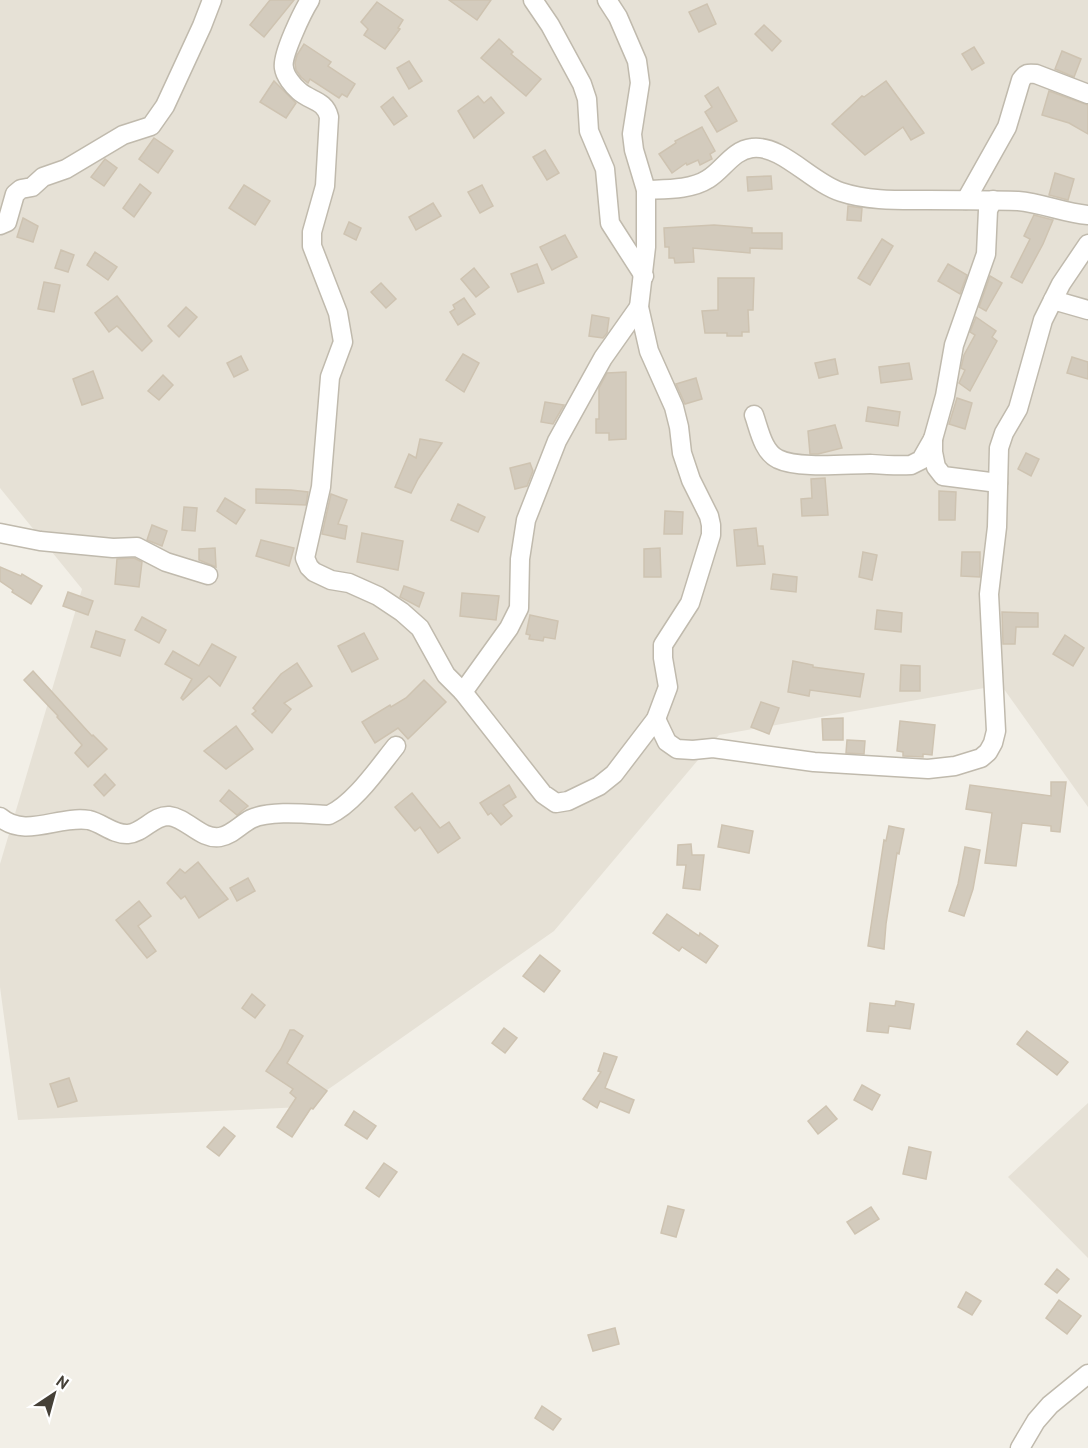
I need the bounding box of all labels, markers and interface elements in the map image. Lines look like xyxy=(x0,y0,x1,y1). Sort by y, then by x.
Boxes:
north arrow xyxy=(24,1364,84,1424)
text: N xyxy=(53,1371,73,1393)

